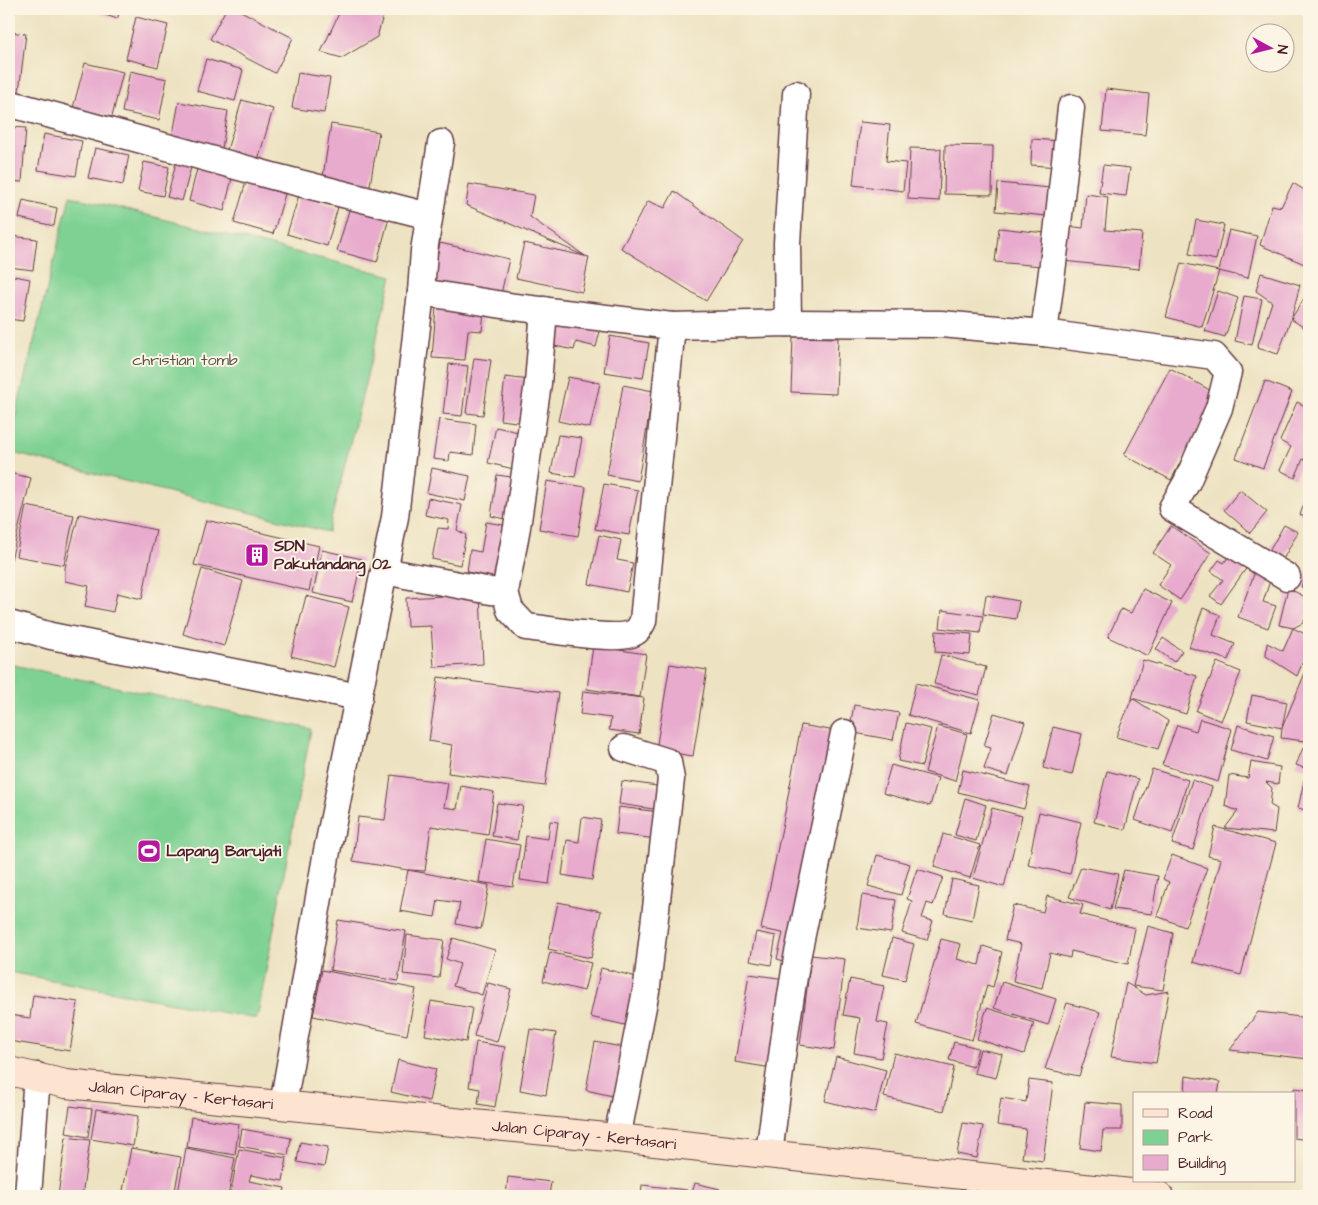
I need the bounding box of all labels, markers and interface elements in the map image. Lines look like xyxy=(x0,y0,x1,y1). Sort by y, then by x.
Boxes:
north arrow xyxy=(1246,22,1296,72)
text: N xyxy=(1271,44,1292,55)
park label: christian tomb xyxy=(132,349,238,371)
place label: SDN Pakutandang 02 xyxy=(273,535,392,577)
building icon: SDN Pakutandang 02 xyxy=(244,542,270,568)
sports icon: Lapang Barujati xyxy=(136,838,162,864)
place label: Lapang Barujati xyxy=(166,840,282,864)
street label: Jalan Ciparay - Kertasari xyxy=(88,1075,275,1115)
legend xyxy=(1133,1092,1296,1182)
text: Road xyxy=(1178,1103,1213,1124)
street label: Jalan Ciparay - Kertasari xyxy=(491,1115,678,1155)
text: Park xyxy=(1178,1127,1213,1148)
text: Building xyxy=(1178,1153,1226,1175)

